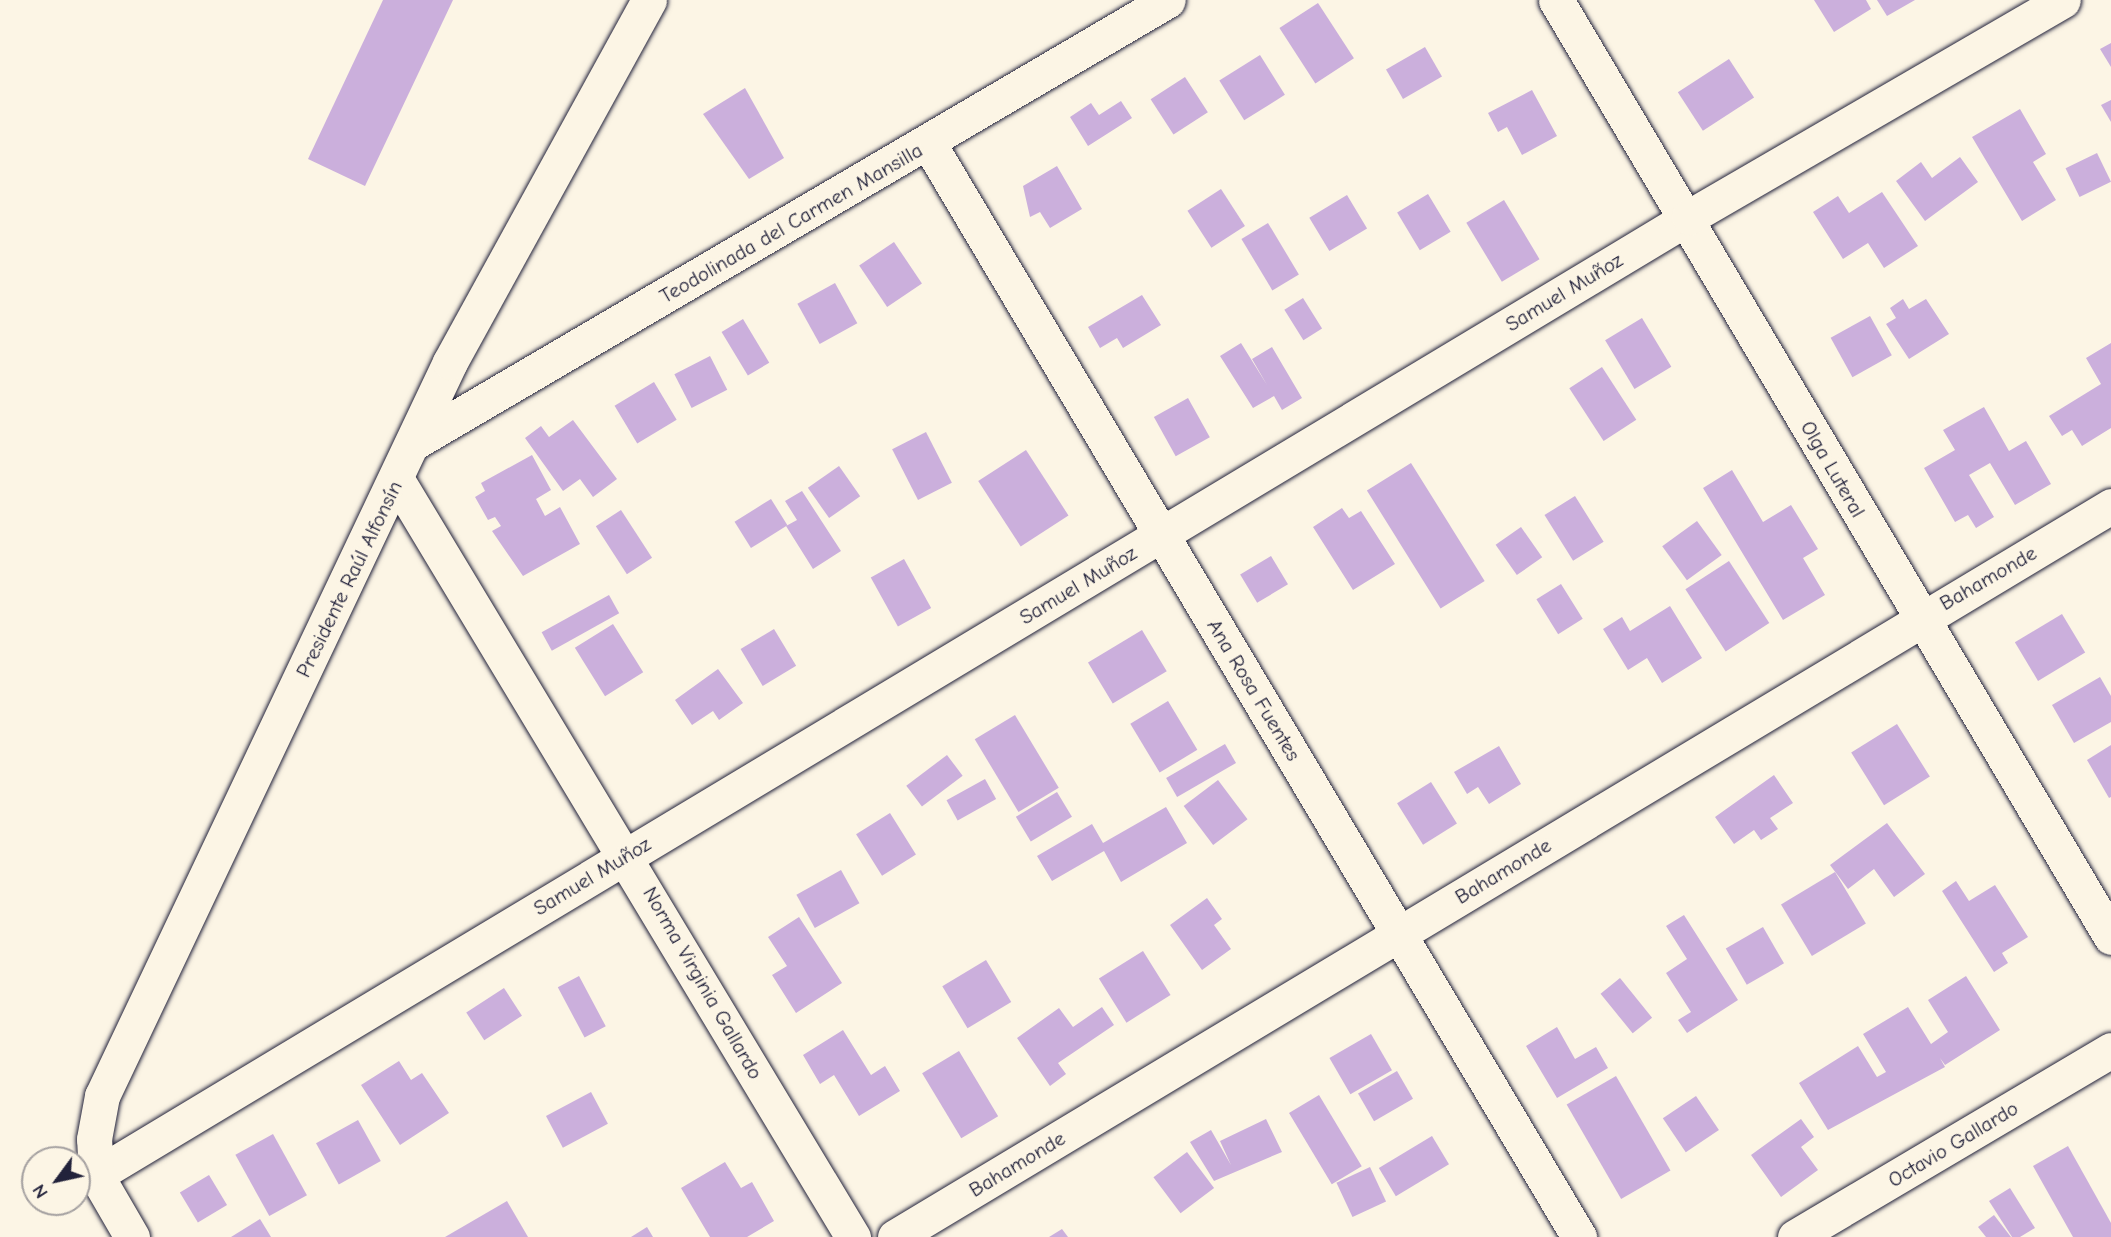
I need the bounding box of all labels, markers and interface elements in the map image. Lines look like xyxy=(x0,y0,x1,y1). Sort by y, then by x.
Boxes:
street label: Teodolinada del Carmen Mansilla xyxy=(655,137,927,309)
street label: Samuel Muñoz xyxy=(1501,247,1627,337)
street label: Olga Luteral xyxy=(1795,416,1871,522)
street label: Presidente Raúl Alfonsín xyxy=(290,477,408,681)
street label: Samuel Muñoz xyxy=(1015,540,1141,630)
street label: Bahamonde xyxy=(1935,540,2041,616)
street label: Ana Rosa Fuentes xyxy=(1202,614,1306,766)
street label: Samuel Muñoz xyxy=(529,831,655,921)
street label: Bahamonde xyxy=(1450,832,1556,910)
street label: Norma Virginia Gallardo xyxy=(638,882,768,1084)
street label: Octavio Gallardo xyxy=(1883,1095,2023,1193)
street label: Bahamonde xyxy=(964,1125,1070,1203)
north arrow xyxy=(21,1146,91,1216)
text: N xyxy=(27,1180,53,1203)

